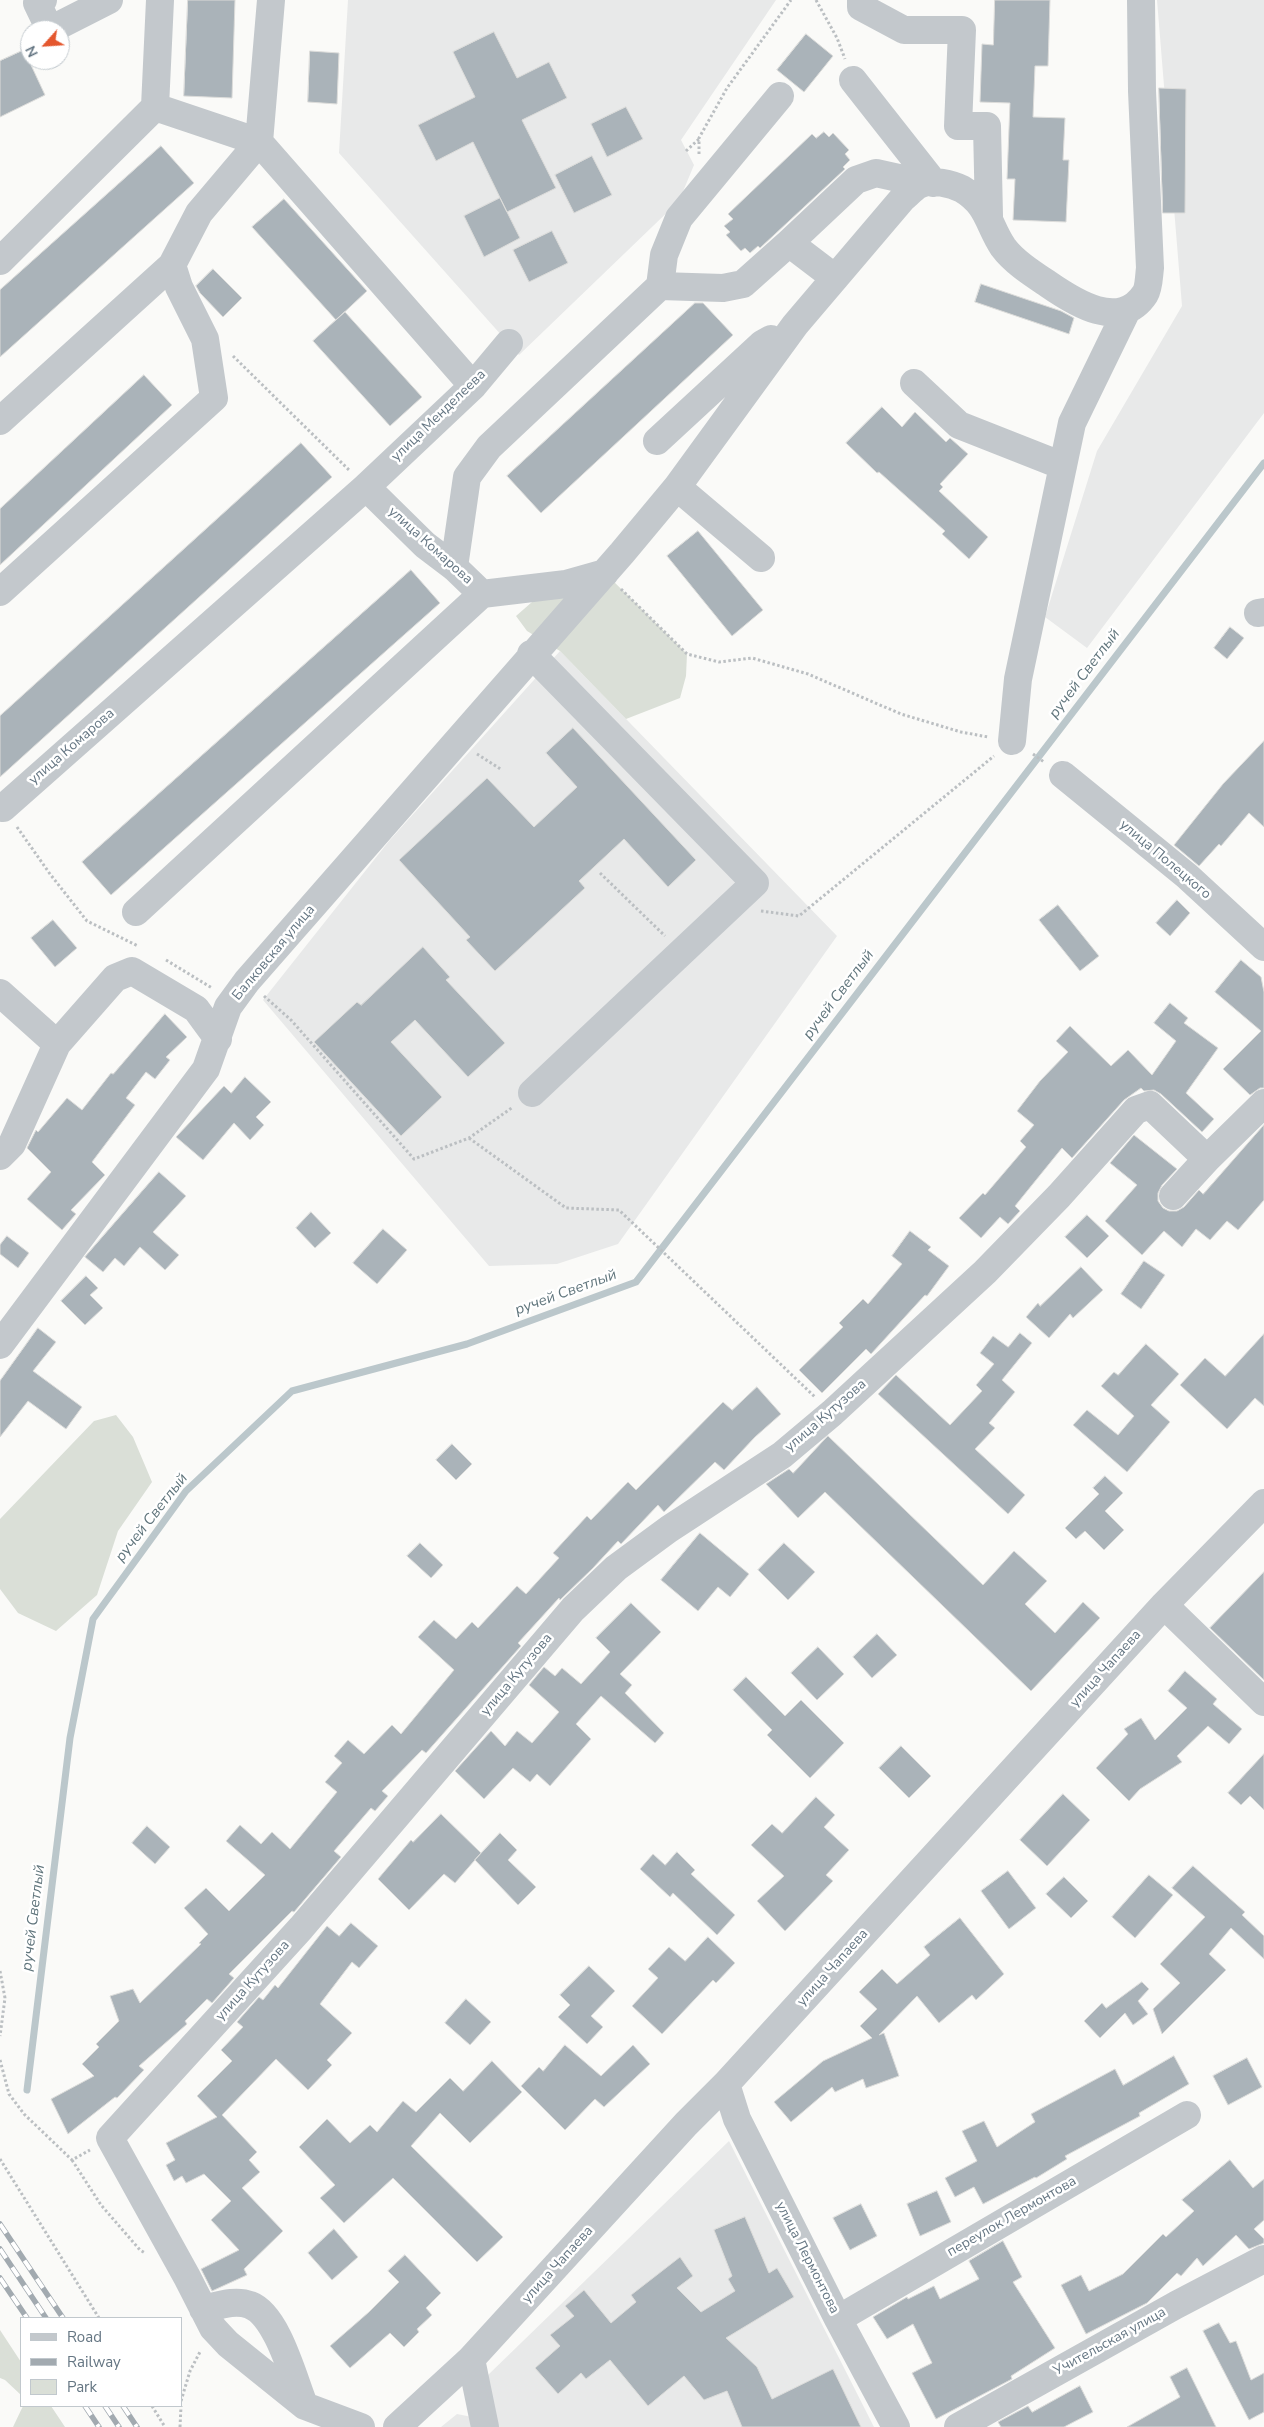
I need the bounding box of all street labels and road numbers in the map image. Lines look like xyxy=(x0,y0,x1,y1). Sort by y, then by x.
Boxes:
street label: улица Менделеева xyxy=(388,367,490,465)
street label: улица Комарова xyxy=(384,504,476,588)
street label: улица Комарова xyxy=(26,705,118,789)
street label: улица Полецкого xyxy=(1116,817,1214,903)
street label: Балковская улица xyxy=(229,902,319,1004)
street label: улица Кутузова xyxy=(782,1376,870,1456)
street label: улица Чапаева xyxy=(1067,1627,1145,1711)
street label: улица Кутузова xyxy=(478,1630,556,1720)
street label: улица Чапаева xyxy=(794,1926,872,2010)
street label: улица Кутузова xyxy=(213,1937,293,2025)
street label: переулок Лермонтова xyxy=(944,2173,1080,2261)
street label: улица Лермонтова xyxy=(771,2199,843,2317)
street label: улица Чапаева xyxy=(519,2223,597,2307)
street label: Учительская улица xyxy=(1051,2304,1169,2380)

